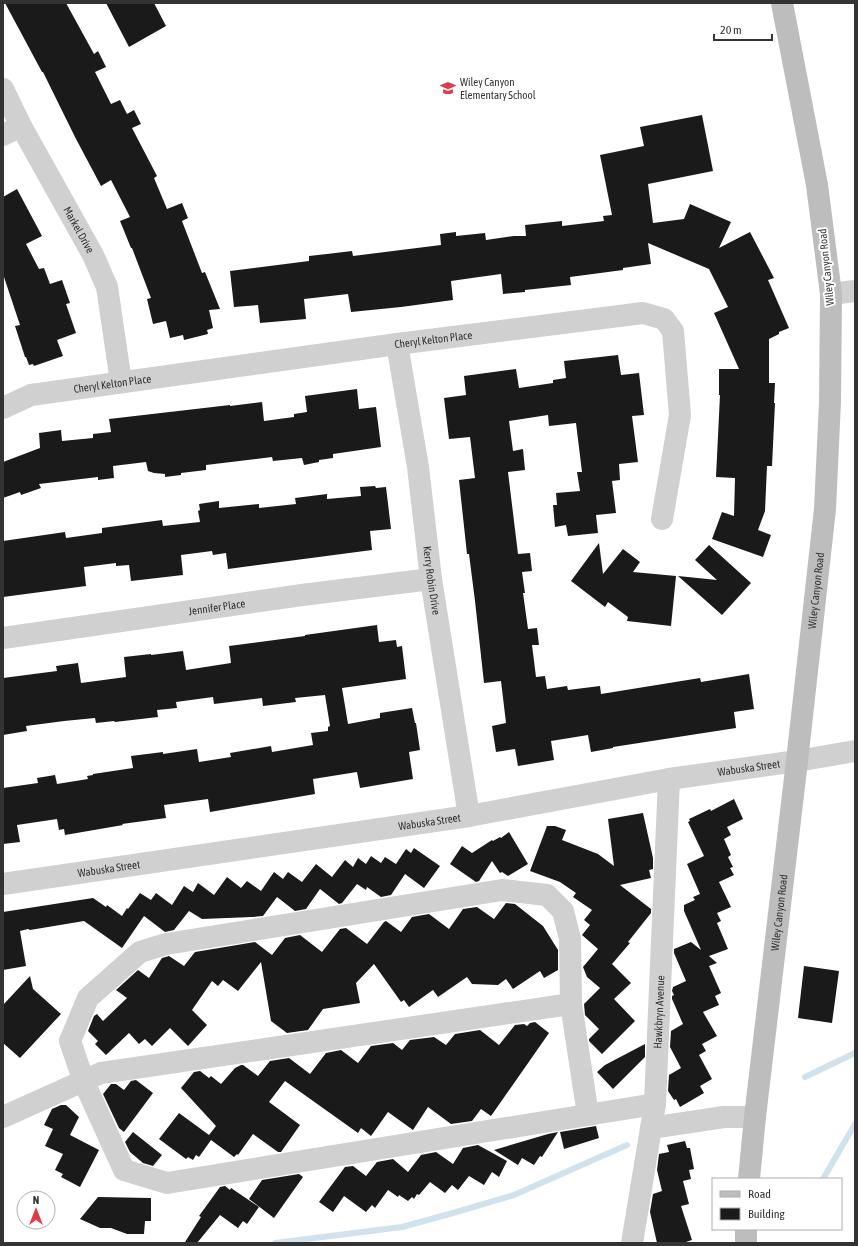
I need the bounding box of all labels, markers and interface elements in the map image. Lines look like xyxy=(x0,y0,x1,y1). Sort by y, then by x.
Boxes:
scale bar xyxy=(714,16,772,42)
text: 20 m xyxy=(720,23,742,37)
place label: Wiley Canyon Elementary School xyxy=(460,76,536,101)
school or university icon: Wiley Canyon Elementary School xyxy=(439,79,457,97)
street label: Markel Drive xyxy=(61,205,97,255)
street label: Wiley Canyon Road xyxy=(816,228,836,306)
street label: Cheryl Kelton Place xyxy=(394,329,473,350)
street label: Cheryl Kelton Place xyxy=(73,372,152,395)
street label: Kerry Robin Drive xyxy=(421,545,443,616)
street label: Wiley Canyon Road xyxy=(806,552,826,630)
street label: Jennifer Place xyxy=(188,597,246,617)
street label: Wabuska Street xyxy=(717,757,781,778)
street label: Wabuska Street xyxy=(398,811,461,832)
street label: Wabuska Street xyxy=(77,858,141,879)
street label: Wiley Canyon Road xyxy=(769,874,790,952)
street label: Hawkbryn Avenue xyxy=(651,975,667,1049)
legend xyxy=(712,1178,842,1230)
text: Road xyxy=(748,1187,771,1201)
north arrow xyxy=(16,1190,56,1230)
text: N xyxy=(33,1194,39,1206)
text: Building xyxy=(748,1207,786,1221)

